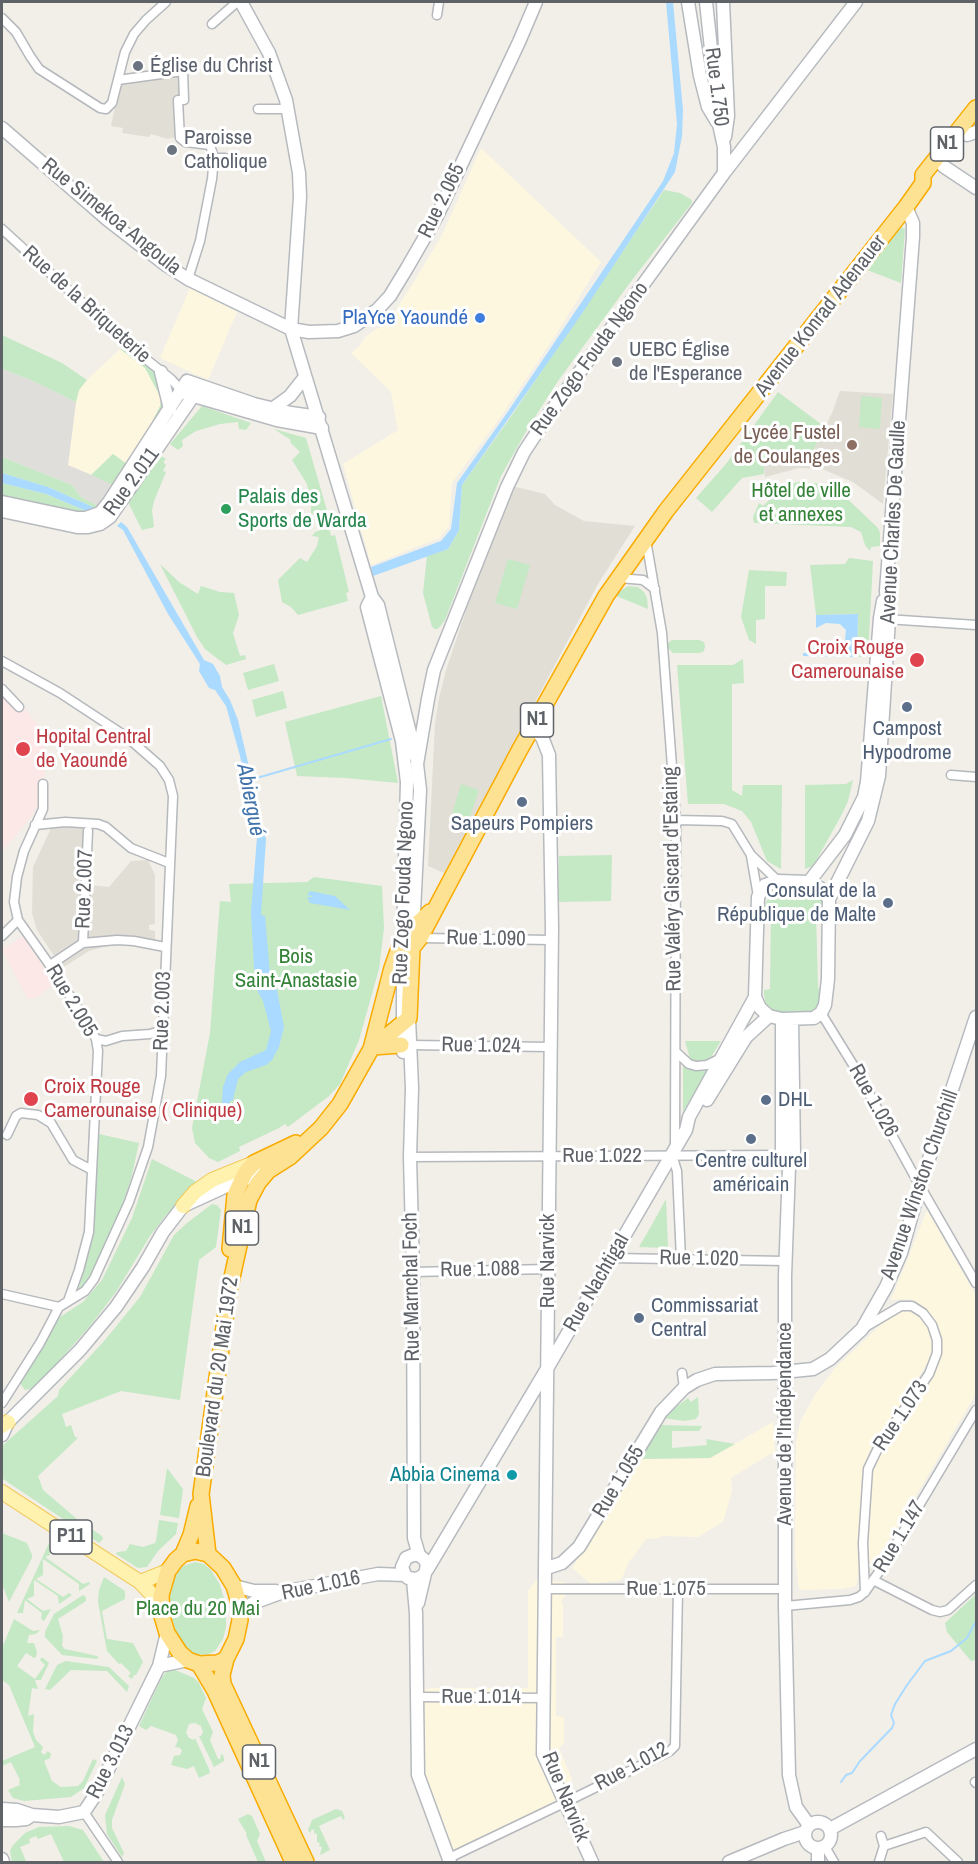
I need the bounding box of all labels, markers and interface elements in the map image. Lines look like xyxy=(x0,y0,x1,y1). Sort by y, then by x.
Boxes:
street label: Rue 1.750 xyxy=(699,46,733,128)
place label: Église du Christ xyxy=(150,53,273,79)
marker: Église du Christ xyxy=(131,59,145,73)
place label: Paroisse Catholique xyxy=(184,125,267,175)
road number: N1 xyxy=(930,127,964,161)
marker: Paroisse Catholique xyxy=(165,143,179,157)
street label: Rue Simekoa Angoula xyxy=(36,153,186,281)
street label: Rue 2.065 xyxy=(413,160,471,242)
street label: Avenue Konrad Adenauer xyxy=(750,230,892,402)
street label: Rue de la Briqueterie xyxy=(17,241,155,369)
street label: Rue Zogo Fouda Ngono xyxy=(526,277,654,441)
place label: PlaYce Yaoundé xyxy=(342,305,468,331)
marker: PlaYce Yaoundé xyxy=(473,311,487,325)
place label: UEBC Église de l'Esperance xyxy=(629,337,742,387)
marker: UEBC Église de l'Esperance xyxy=(610,355,624,369)
place label: Lycée Fustel de Coulanges xyxy=(734,420,840,470)
street label: Avenue Charles De Gaulle xyxy=(876,420,912,624)
marker: Lycée Fustel de Coulanges xyxy=(845,438,859,452)
street label: Rue 2.011 xyxy=(99,443,165,521)
park label: Hôtel de ville et annexes xyxy=(751,478,851,528)
place label: Palais des Sports de Warda xyxy=(238,484,367,534)
marker: Palais des Sports de Warda xyxy=(219,502,233,516)
place label: Croix Rouge Camerounaise xyxy=(791,635,904,685)
marker: Croix Rouge Camerounaise xyxy=(908,651,926,669)
marker: Campost Hypodrome xyxy=(900,700,914,714)
road number: N1 xyxy=(520,703,554,737)
place label: Campost Hypodrome xyxy=(863,716,951,766)
place label: Hopital Central de Yaoundé xyxy=(36,724,151,774)
marker: Hopital Central de Yaoundé xyxy=(14,740,32,758)
water label: Abiergué xyxy=(230,762,270,838)
street label: Rue Valéry Giscard d'Estaing xyxy=(658,766,688,992)
marker: Sapeurs Pompiers xyxy=(515,795,529,809)
street label: Rue Zogo Fouda Ngono xyxy=(388,801,420,985)
place label: Sapeurs Pompiers xyxy=(451,811,593,837)
street label: Rue 2.007 xyxy=(71,849,99,929)
place label: Consulat de la République de Malte xyxy=(717,878,876,928)
marker: Consulat de la République de Malte xyxy=(881,896,895,910)
street label: Rue 1.090 xyxy=(446,926,526,952)
park label: Bois Saint-Anastasie xyxy=(235,944,357,994)
street label: Rue 2.005 xyxy=(40,960,102,1042)
street label: Rue 2.003 xyxy=(149,971,177,1051)
street label: Rue 1.024 xyxy=(441,1033,521,1059)
street label: Rue 1.026 xyxy=(843,1060,903,1142)
place label: Croix Rouge Camerounaise ( Clinique) xyxy=(44,1074,242,1124)
place label: DHL xyxy=(778,1087,812,1113)
street label: Avenue Winston Churchill xyxy=(876,1087,964,1283)
marker: Croix Rouge Camerounaise ( Clinique) xyxy=(22,1090,40,1108)
marker: DHL xyxy=(759,1093,773,1107)
marker: Centre culturel américain xyxy=(744,1132,758,1146)
street label: Rue 1.022 xyxy=(562,1143,642,1169)
place label: Centre culturel américain xyxy=(695,1148,807,1198)
road number: N1 xyxy=(226,1211,258,1245)
street label: Rue Marnchal Foch xyxy=(398,1212,426,1362)
street label: Rue Narvick xyxy=(535,1214,561,1308)
street label: Rue Nachtigal xyxy=(559,1229,635,1337)
street label: Rue 1.020 xyxy=(659,1246,739,1272)
street label: Rue 1.088 xyxy=(440,1257,520,1283)
street label: Boulevard du 20 Mai 1972 xyxy=(191,1275,245,1479)
place label: Commissariat Central xyxy=(651,1293,758,1343)
marker: Commissariat Central xyxy=(632,1311,646,1325)
street label: Avenue de l'Indépendance xyxy=(772,1322,798,1526)
street label: Rue 1.073 xyxy=(868,1376,934,1456)
street label: Rue 1.055 xyxy=(588,1441,650,1523)
place label: Abbia Cinema xyxy=(390,1462,500,1488)
marker: Abbia Cinema xyxy=(505,1468,519,1482)
street label: Rue 1.147 xyxy=(869,1496,931,1578)
road number: P11 xyxy=(50,1520,92,1554)
street label: Rue 1.016 xyxy=(280,1565,362,1607)
street label: Rue 1.075 xyxy=(626,1576,706,1602)
park label: Place du 20 Mai xyxy=(136,1596,260,1622)
street label: Rue 1.014 xyxy=(441,1684,521,1710)
street label: Rue 3.013 xyxy=(82,1721,140,1803)
street label: Rue 1.012 xyxy=(591,1737,673,1797)
road number: N1 xyxy=(242,1745,276,1779)
street label: Rue Narvick xyxy=(536,1748,594,1846)

